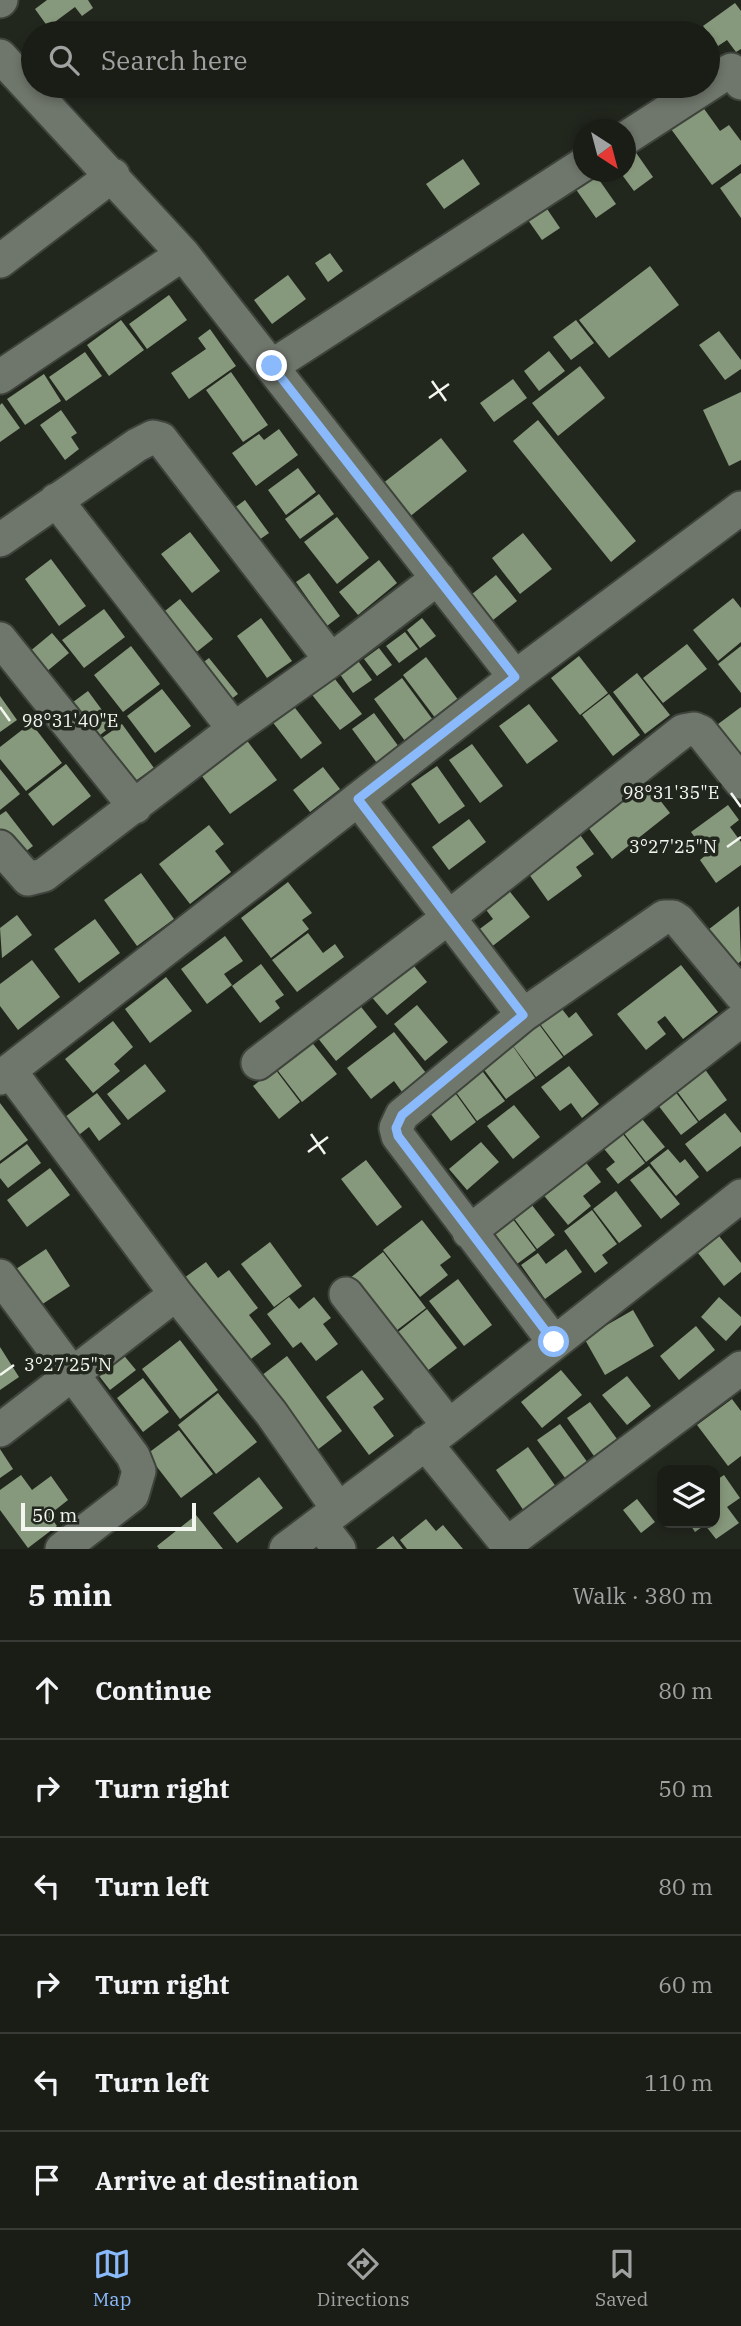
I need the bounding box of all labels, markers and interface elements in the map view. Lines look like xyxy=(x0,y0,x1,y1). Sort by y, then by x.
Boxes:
search box xyxy=(21,21,720,98)
icon: search xyxy=(45,41,83,79)
text: Search here xyxy=(101,43,247,77)
north arrow xyxy=(573,119,636,182)
route end xyxy=(256,350,287,381)
text: 98°31'40"E xyxy=(22,709,118,732)
text: 98°31'35"E xyxy=(623,781,719,804)
text: 3°27'25"N xyxy=(629,835,717,858)
route start xyxy=(538,1326,569,1357)
text: 3°27'25"N xyxy=(24,1353,112,1376)
map controls xyxy=(657,1465,720,1528)
button: layers xyxy=(657,1465,720,1528)
scale bar xyxy=(21,1500,196,1532)
text: 50 m xyxy=(32,1503,77,1527)
text: 5 min xyxy=(28,1575,112,1614)
text: Walk · 380 m xyxy=(572,1580,713,1610)
icon: ahead xyxy=(28,1671,66,1709)
text: Continue xyxy=(95,1673,212,1707)
text: 80 m xyxy=(658,1675,713,1705)
icon: right xyxy=(28,1769,66,1807)
text: Turn right xyxy=(95,1771,229,1805)
text: 50 m xyxy=(658,1773,713,1803)
icon: left xyxy=(28,1867,66,1905)
text: Turn left xyxy=(95,1869,209,1903)
text: 80 m xyxy=(658,1871,713,1901)
icon: right xyxy=(28,1965,66,2003)
text: Turn right xyxy=(95,1967,229,2001)
text: 60 m xyxy=(658,1969,713,1999)
icon: left xyxy=(28,2063,66,2101)
text: Turn left xyxy=(95,2065,209,2099)
text: 110 m xyxy=(644,2067,713,2097)
icon: arrive xyxy=(28,2161,66,2199)
text: Arrive at destination xyxy=(95,2163,359,2197)
tab: Map xyxy=(93,2245,131,2311)
tab: Directions xyxy=(317,2245,410,2311)
tab: Saved xyxy=(595,2245,648,2311)

